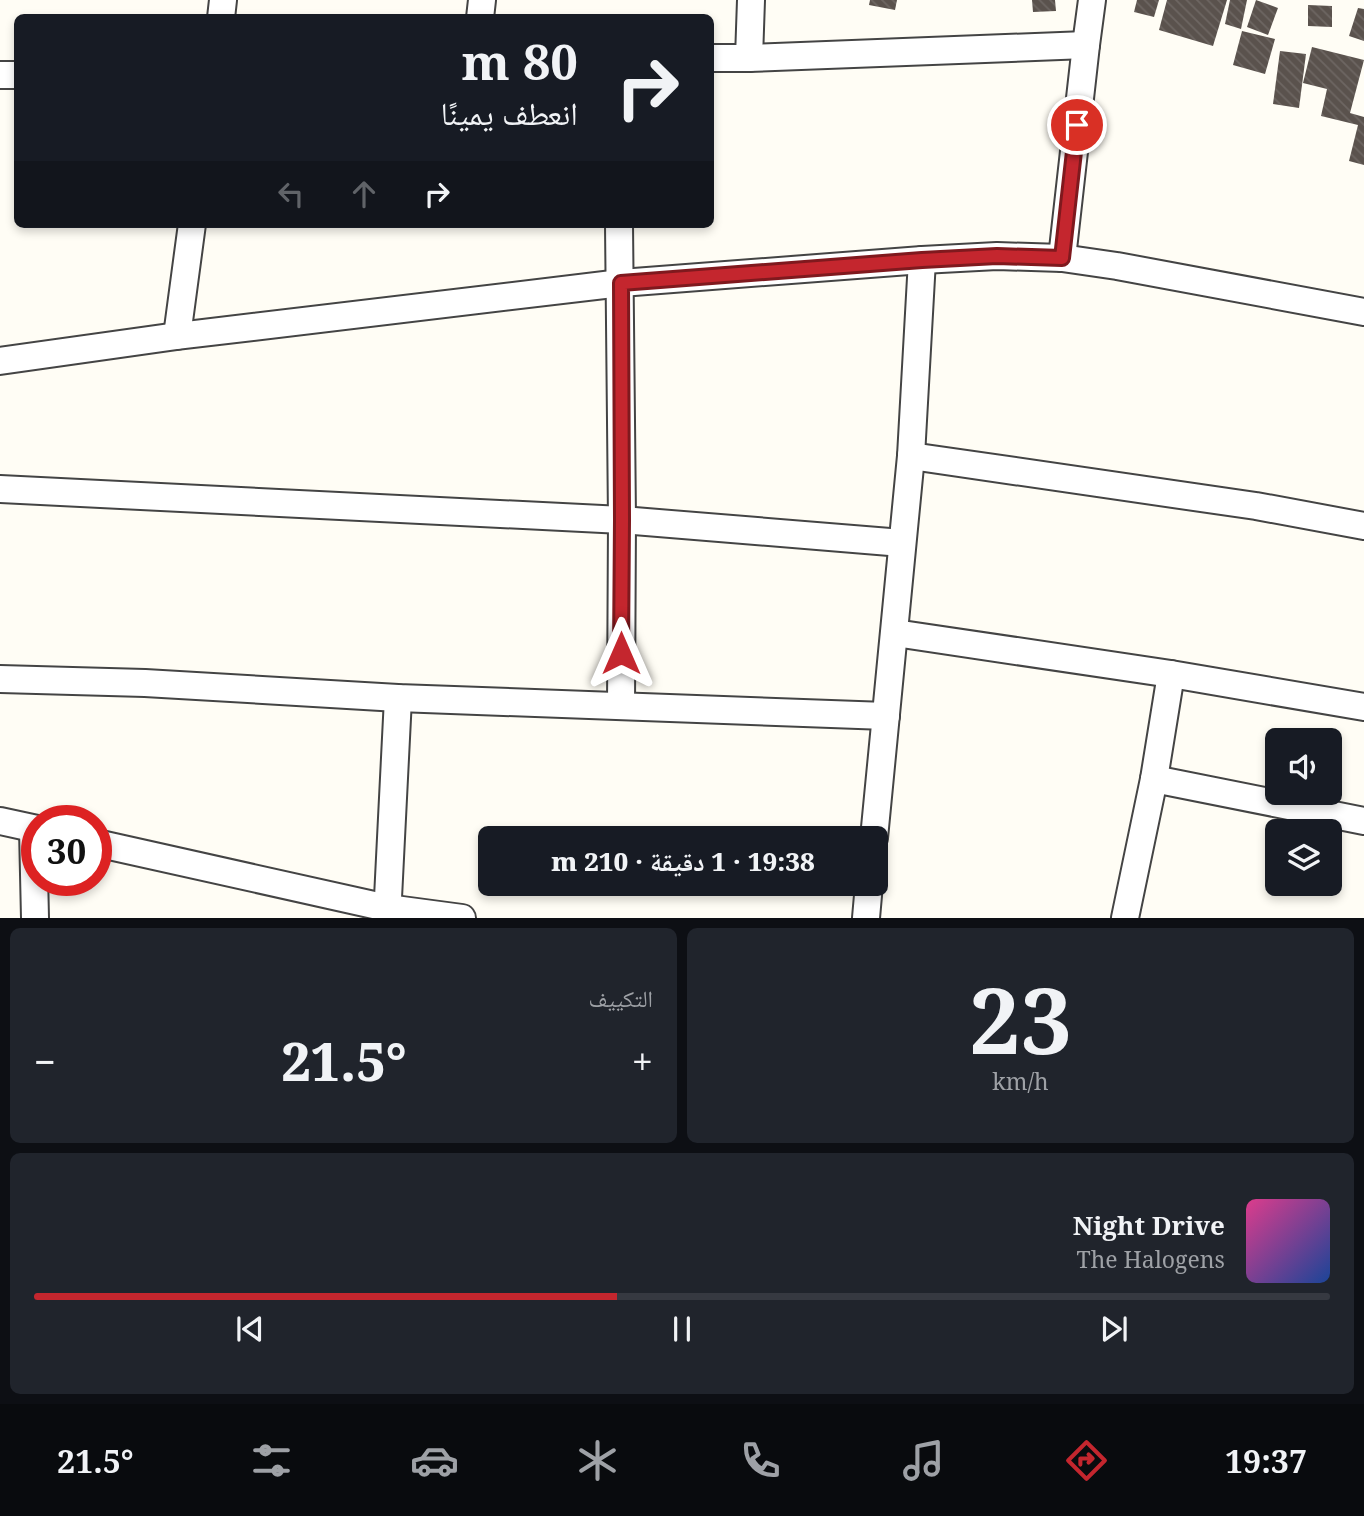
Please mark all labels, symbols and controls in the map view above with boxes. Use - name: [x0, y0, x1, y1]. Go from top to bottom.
- text: 80 m: [462, 28, 578, 94]
- icon: right: [602, 42, 693, 133]
- text: انعطف يمينًا: [441, 91, 578, 134]
- pin: [1047, 95, 1107, 155]
- icon: arrive: [1058, 106, 1096, 144]
- icon: left: [272, 175, 310, 213]
- icon: ahead: [345, 175, 383, 213]
- icon: right: [418, 175, 456, 213]
- position arrow: [584, 616, 658, 690]
- map controls: [1265, 728, 1342, 896]
- button: sound: [1265, 728, 1342, 805]
- speed limit sign: 30: [21, 805, 112, 896]
- button: layers: [1265, 819, 1342, 896]
- text: 19:38 · 1 دقيقة · 210 m: [551, 843, 815, 879]
- text: 23: [969, 957, 1072, 1081]
- text: التكييف: [588, 982, 653, 1014]
- text: 21.5°: [281, 1025, 407, 1096]
- text: −: [34, 1035, 56, 1087]
- text: +: [632, 1035, 653, 1087]
- text: km/h: [992, 1065, 1049, 1097]
- text: Night Drive: [1073, 1207, 1225, 1243]
- text: The Halogens: [1077, 1243, 1225, 1275]
- icon: previous: [231, 1310, 269, 1348]
- icon: pause: [663, 1310, 701, 1348]
- icon: next: [1095, 1310, 1133, 1348]
- icon: filters: [247, 1436, 296, 1485]
- icon: car: [410, 1436, 459, 1485]
- icon: climate: [573, 1436, 622, 1485]
- icon: phone: [736, 1436, 785, 1485]
- icon: music: [899, 1436, 948, 1485]
- icon: directions: [1062, 1436, 1111, 1485]
- text: 21.5°: [57, 1439, 134, 1482]
- text: 19:37: [1225, 1439, 1307, 1482]

